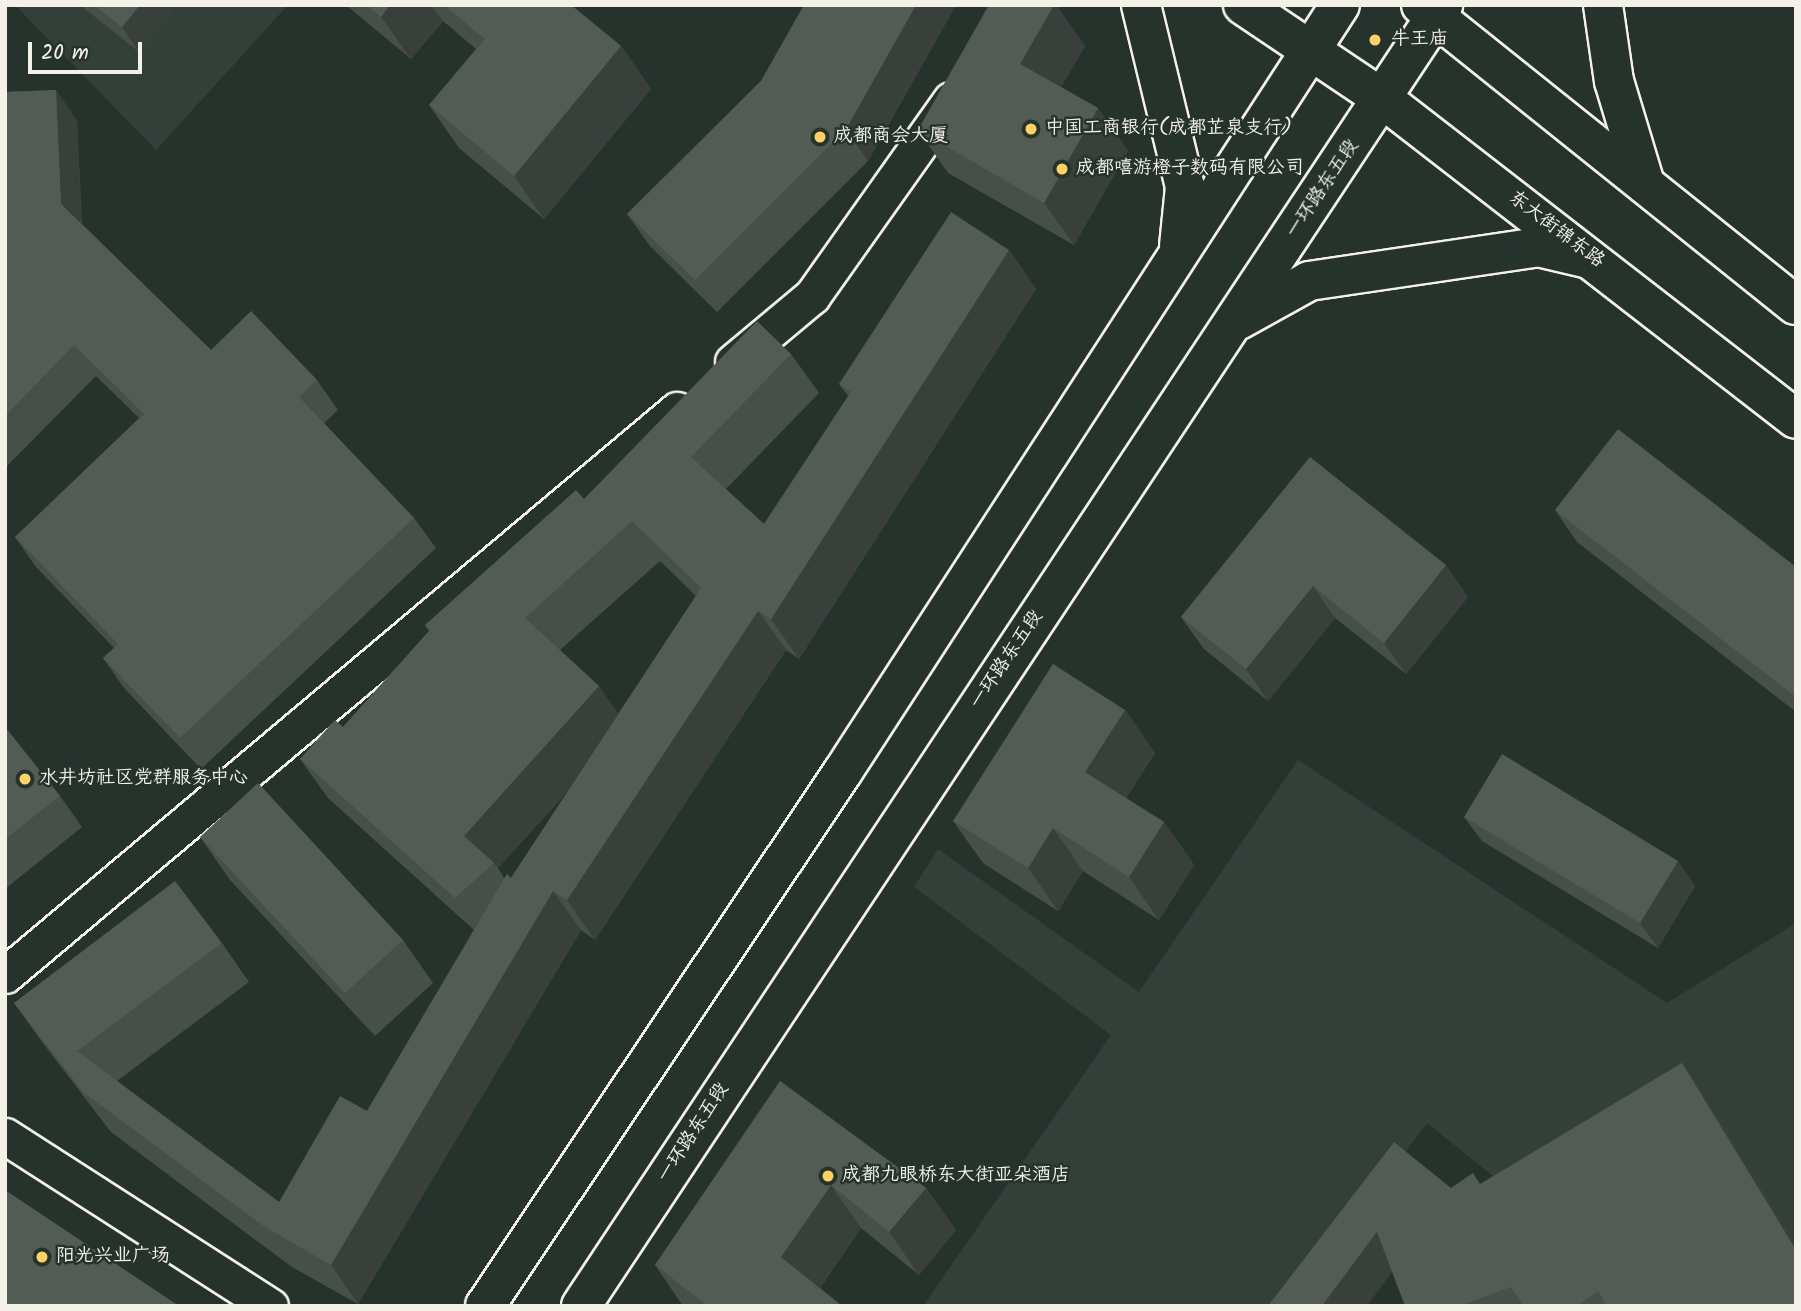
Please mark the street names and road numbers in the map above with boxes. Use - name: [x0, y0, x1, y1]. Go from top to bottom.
- street label: 一环路东五段: [1282, 135, 1364, 243]
- street label: 东大街锦东路: [1504, 187, 1608, 273]
- street label: 一环路东五段: [966, 606, 1048, 714]
- street label: 一环路东五段: [653, 1079, 735, 1187]

